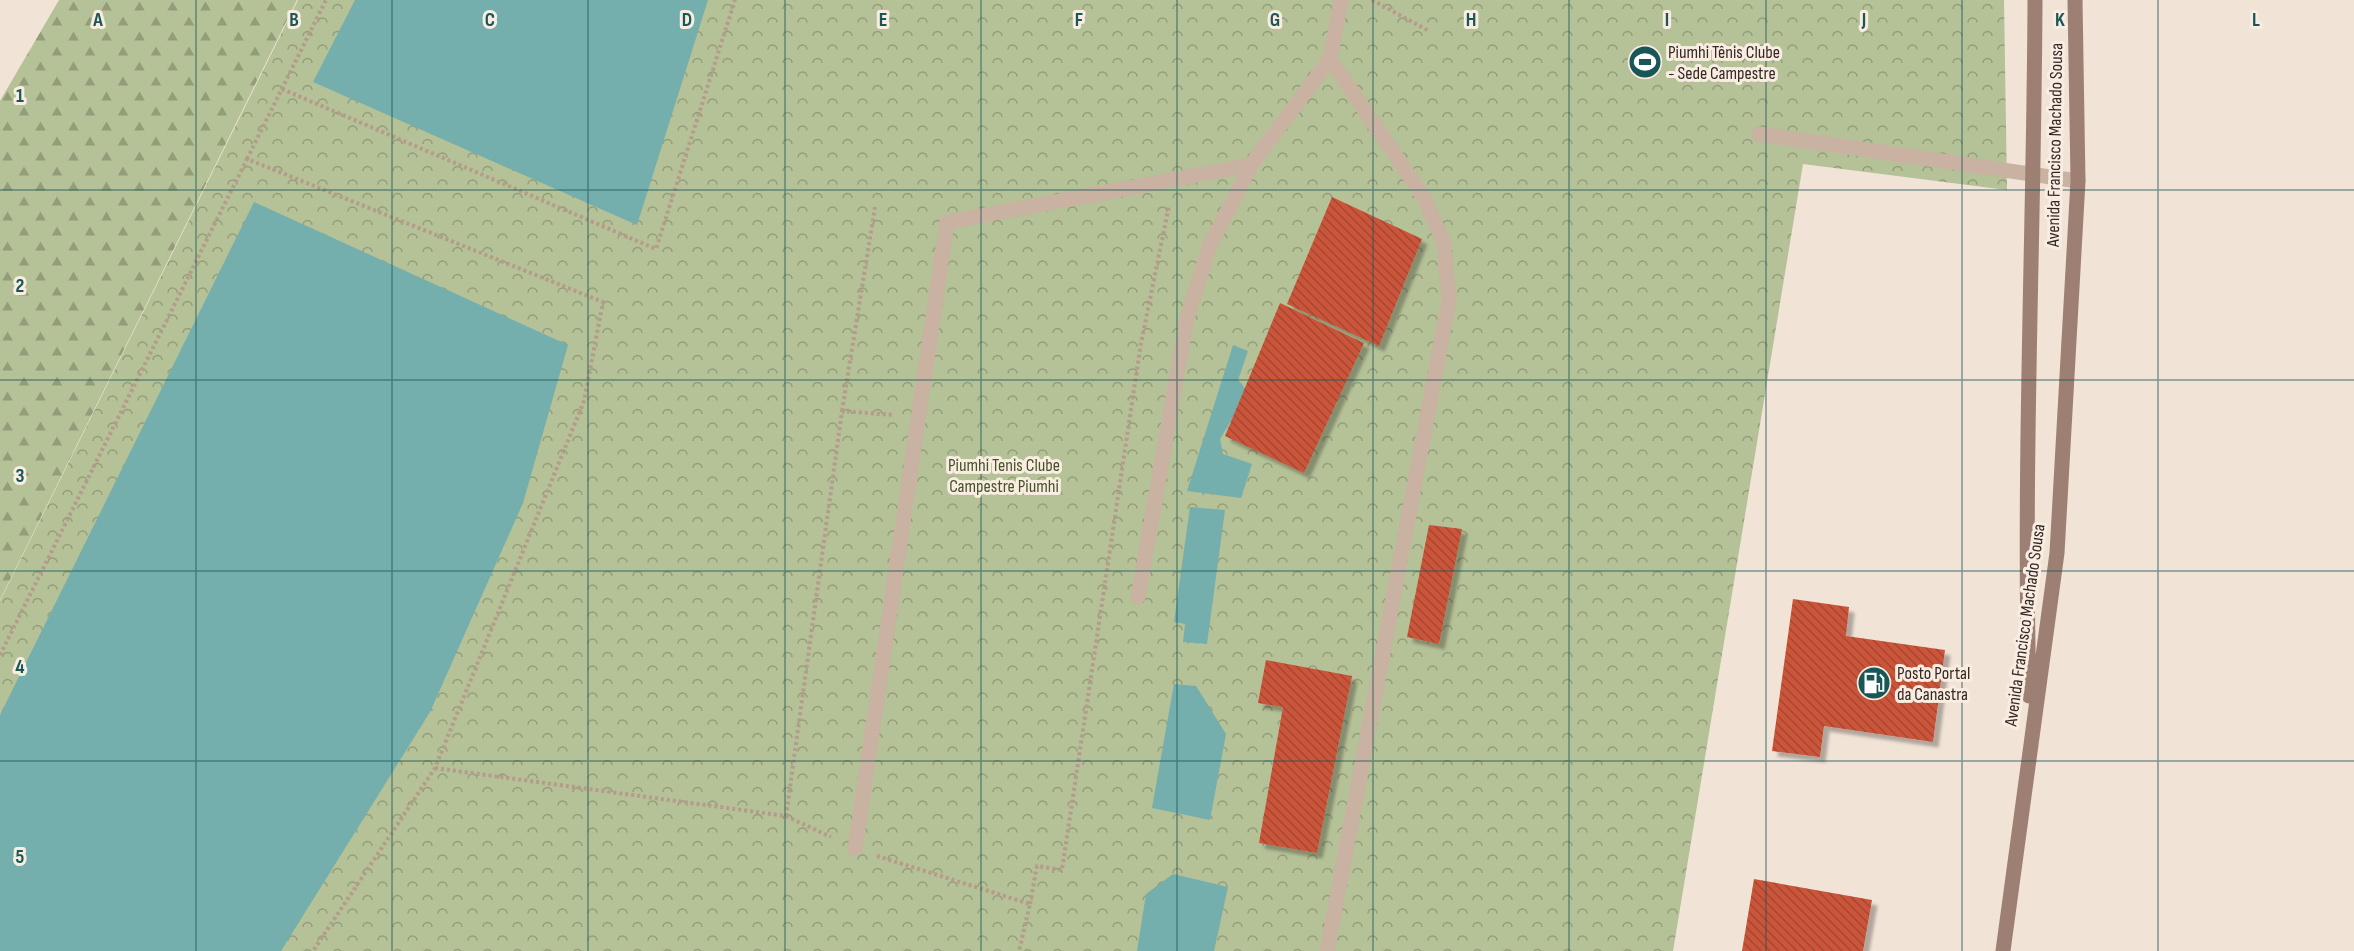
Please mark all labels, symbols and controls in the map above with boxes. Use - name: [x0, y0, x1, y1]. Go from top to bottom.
- text: A: [92, 8, 103, 32]
- text: B: [289, 8, 299, 32]
- text: C: [485, 8, 495, 32]
- text: D: [682, 8, 692, 32]
- text: E: [879, 8, 887, 32]
- text: F: [1075, 8, 1083, 32]
- text: G: [1270, 8, 1280, 32]
- text: H: [1466, 8, 1476, 32]
- text: I: [1665, 8, 1669, 32]
- text: J: [1861, 8, 1866, 32]
- text: K: [2055, 8, 2065, 32]
- text: L: [2252, 8, 2260, 32]
- place label: Piumhi Tênis Clube - Sede Campestre: [1668, 42, 1780, 84]
- street label: Avenida Francisco Machado Sousa: [2043, 43, 2067, 248]
- sports icon: Piumhi Tênis Clube - Sede Campestre: [1627, 44, 1663, 80]
- text: 1: [16, 84, 24, 108]
- text: 2: [16, 274, 24, 298]
- park label: Piumhi Tenis Clube Campestre Piumhi: [948, 455, 1060, 497]
- text: 3: [16, 464, 25, 488]
- street label: Avenida Francisco Machado Sousa: [2000, 522, 2050, 728]
- text: 4: [15, 655, 25, 679]
- place label: Posto Portal da Canastra: [1897, 663, 1970, 705]
- fuel station icon: Posto Portal da Canastra: [1856, 665, 1892, 701]
- text: 5: [16, 845, 25, 869]

